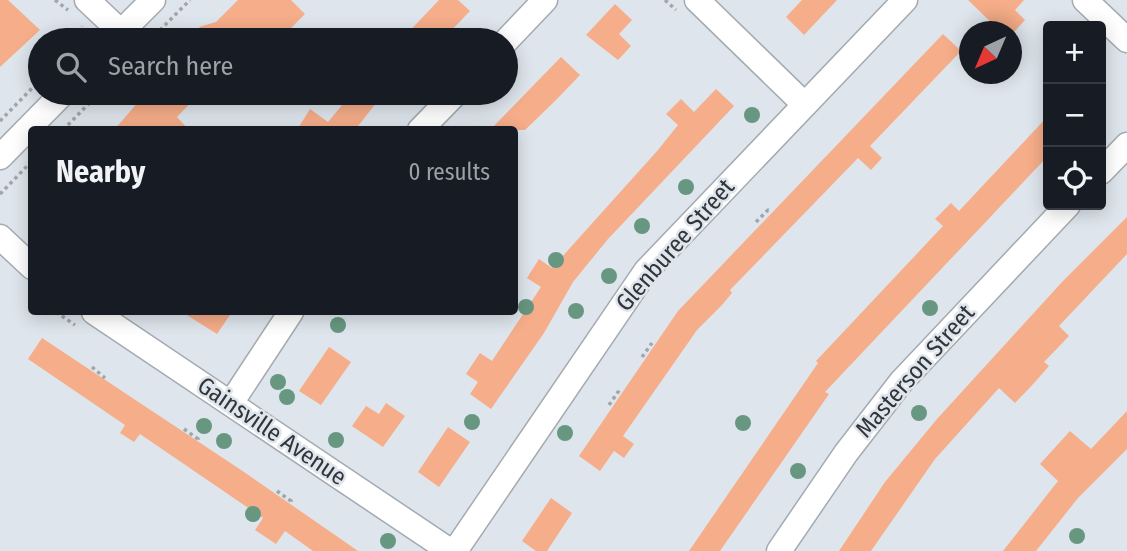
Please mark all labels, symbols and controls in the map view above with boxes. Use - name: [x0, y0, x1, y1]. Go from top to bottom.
- north arrow: [959, 21, 1022, 84]
- map controls: [1043, 21, 1106, 210]
- button: +: [1043, 21, 1106, 84]
- search box: [28, 28, 518, 105]
- icon: search: [52, 48, 90, 86]
- text: Search here: [108, 51, 233, 82]
- button: −: [1043, 84, 1106, 147]
- button: locate: [1043, 147, 1106, 210]
- text: Nearby: [56, 154, 145, 190]
- text: 0 results: [409, 158, 490, 186]
- street label: Glenburee Street: [610, 173, 740, 317]
- street label: Masterson Street: [850, 299, 980, 443]
- street label: Gainsville Avenue: [192, 371, 352, 491]

